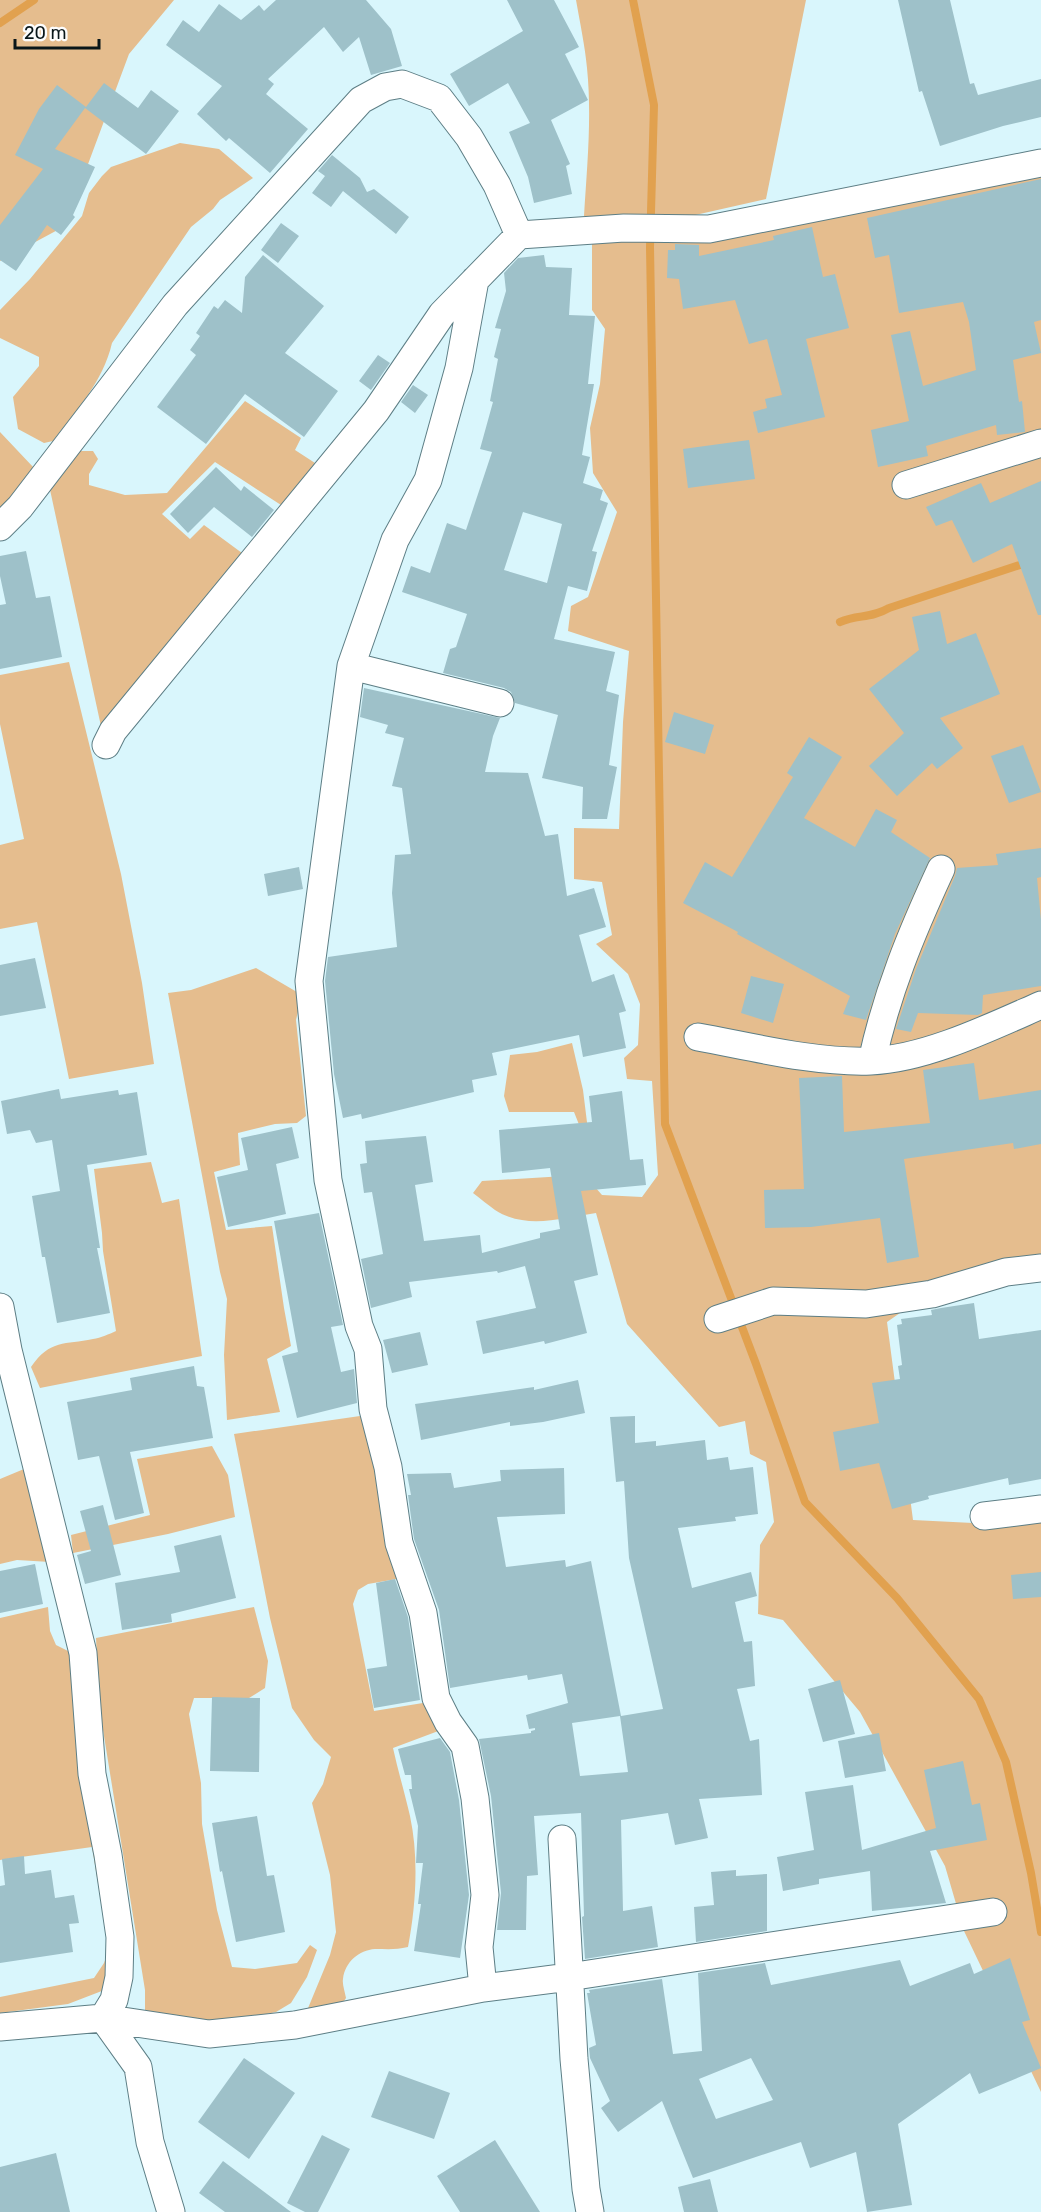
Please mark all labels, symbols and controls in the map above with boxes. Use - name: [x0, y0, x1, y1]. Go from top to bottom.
- scale bar: [15, 12, 99, 50]
- text: 20 m: [24, 22, 66, 44]

